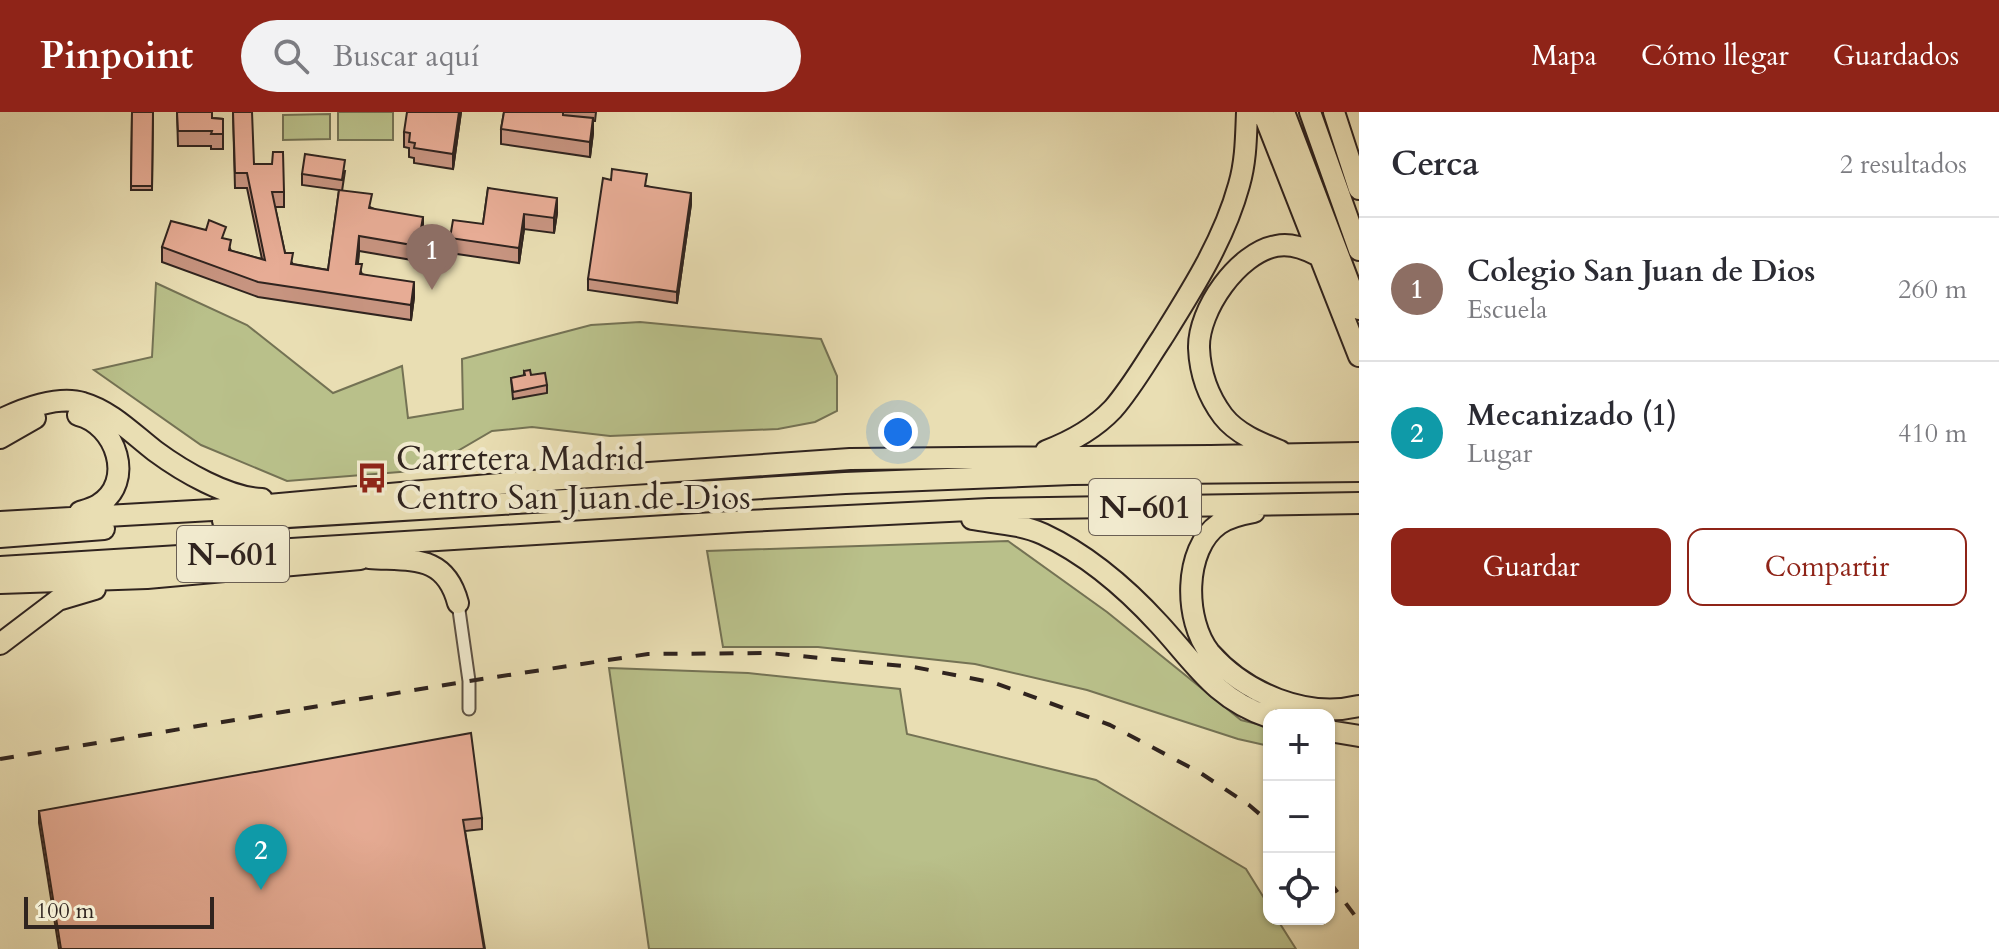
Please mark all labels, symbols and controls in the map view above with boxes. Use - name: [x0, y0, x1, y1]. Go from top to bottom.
- search box: [241, 20, 801, 92]
- text: Pinpoint: [40, 30, 193, 82]
- icon: search: [269, 34, 313, 78]
- text: Buscar aquí: [333, 36, 480, 77]
- text: Mapa: [1531, 37, 1597, 75]
- text: Cómo llegar: [1641, 37, 1789, 75]
- text: Guardados: [1833, 37, 1959, 75]
- text: Cerca: [1391, 141, 1479, 187]
- text: 2 resultados: [1840, 147, 1967, 182]
- pin: 1: [406, 224, 458, 290]
- text: Colegio San Juan de Dios: [1467, 251, 1815, 292]
- text: 1: [1410, 272, 1424, 307]
- text: 260 m: [1898, 272, 1967, 307]
- text: Escuela: [1467, 292, 1548, 327]
- text: Mecanizado (1): [1467, 395, 1677, 436]
- your location: [878, 412, 918, 452]
- text: 2: [1410, 416, 1424, 451]
- text: 410 m: [1898, 416, 1967, 451]
- place label: Carretera Madrid Centro San Juan de Dios: [396, 436, 751, 521]
- text: Lugar: [1467, 436, 1532, 471]
- bus stop icon: Carretera Madrid Centro San Juan de Dios: [355, 461, 389, 495]
- road number: N-601: [1089, 479, 1201, 535]
- road number: N-601: [177, 526, 289, 582]
- button: Guardar: [1391, 528, 1671, 606]
- button: Compartir: [1687, 528, 1967, 606]
- map controls: [1263, 709, 1335, 925]
- button: +: [1263, 709, 1335, 781]
- button: −: [1263, 781, 1335, 853]
- pin: 2: [235, 824, 287, 890]
- button: locate: [1263, 853, 1335, 925]
- scale bar: [24, 893, 214, 929]
- text: 100 m: [36, 896, 94, 926]

